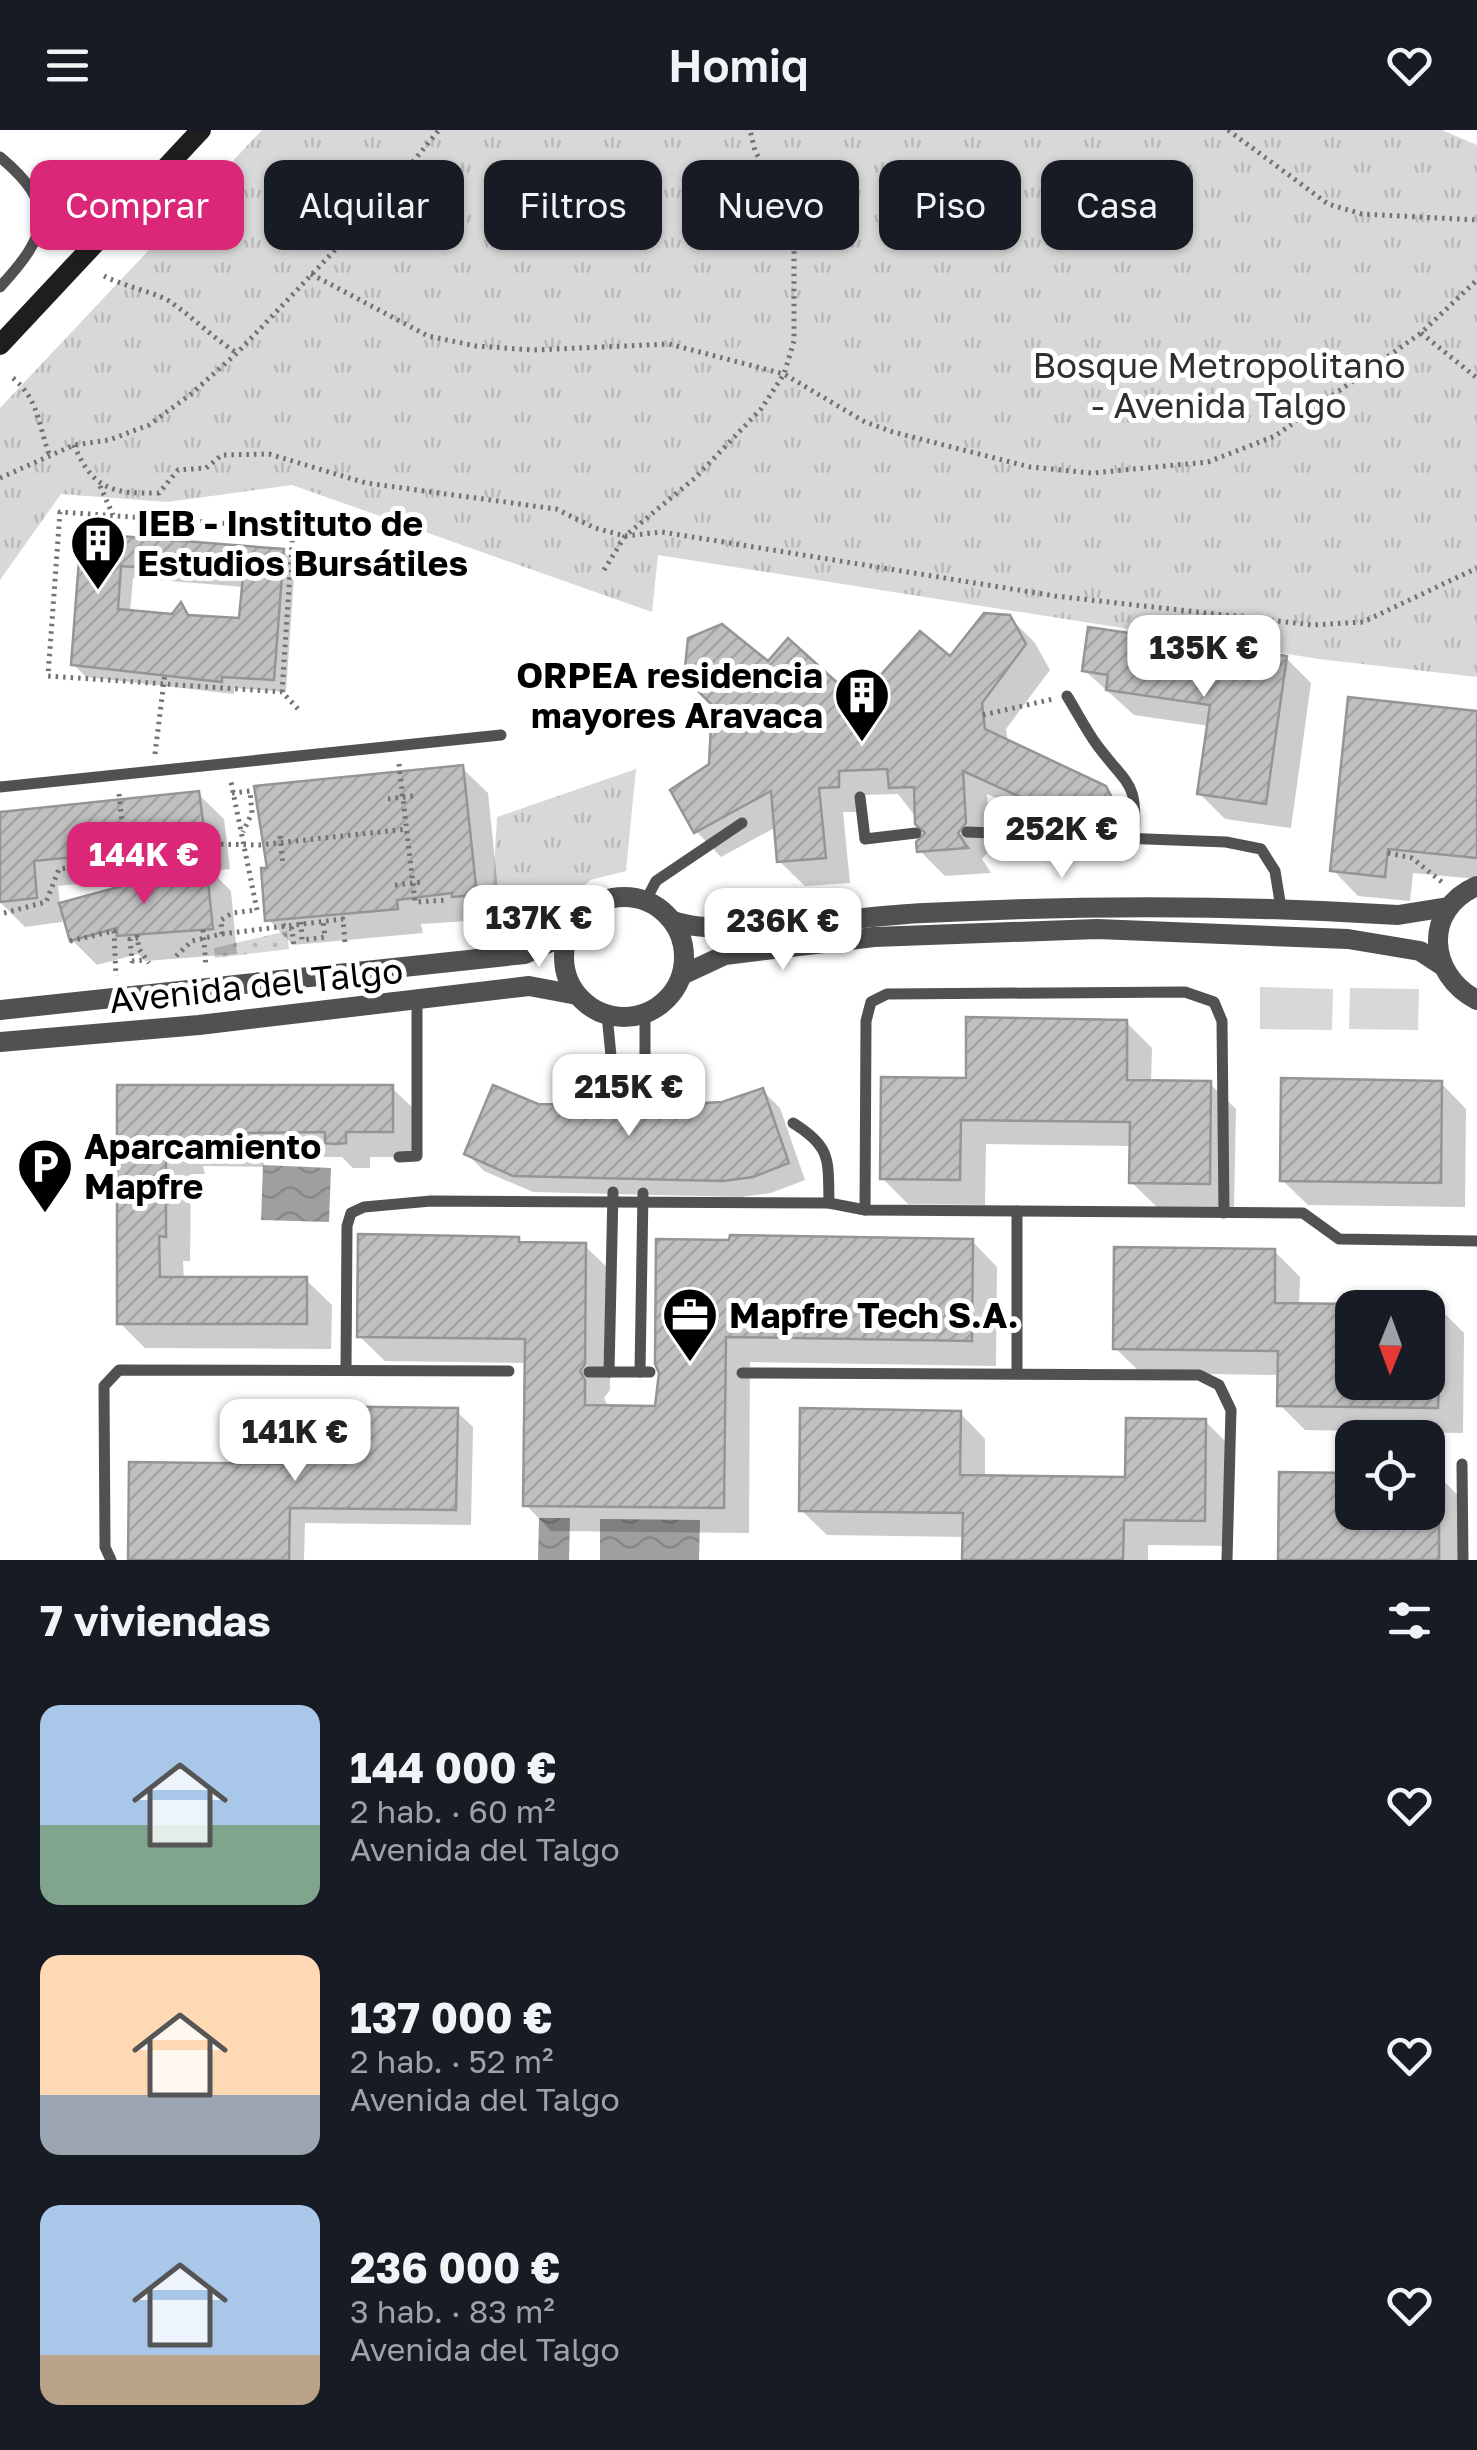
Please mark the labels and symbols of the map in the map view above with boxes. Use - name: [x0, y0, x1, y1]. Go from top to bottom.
- park label: Bosque Metropolitano - Avenida Talgo: [1033, 344, 1405, 426]
- place label: IEB - Instituto de Estudios Bursátiles: [137, 502, 468, 584]
- building icon: IEB - Instituto de Estudios Bursátiles: [68, 513, 128, 592]
- pin: 135K €: [1123, 615, 1285, 700]
- place label: ORPEA residencia mayores Aravaca: [516, 654, 823, 736]
- building icon: ORPEA residencia mayores Aravaca: [832, 665, 892, 744]
- pin: 252K €: [981, 796, 1143, 881]
- pin: 144K €: [63, 822, 225, 907]
- pin: 137K €: [458, 885, 620, 970]
- pin: 236K €: [702, 888, 864, 973]
- street label: Avenida del Talgo: [107, 949, 405, 1021]
- pin: 215K €: [548, 1054, 710, 1139]
- place label: Aparcamiento Mapfre: [84, 1125, 321, 1207]
- parking icon: Aparcamiento Mapfre: [15, 1136, 75, 1215]
- office icon: Mapfre Tech S.A.: [660, 1285, 720, 1364]
- north arrow: [1335, 1290, 1445, 1400]
- place label: Mapfre Tech S.A.: [729, 1294, 1019, 1336]
- pin: 141K €: [214, 1399, 376, 1484]

